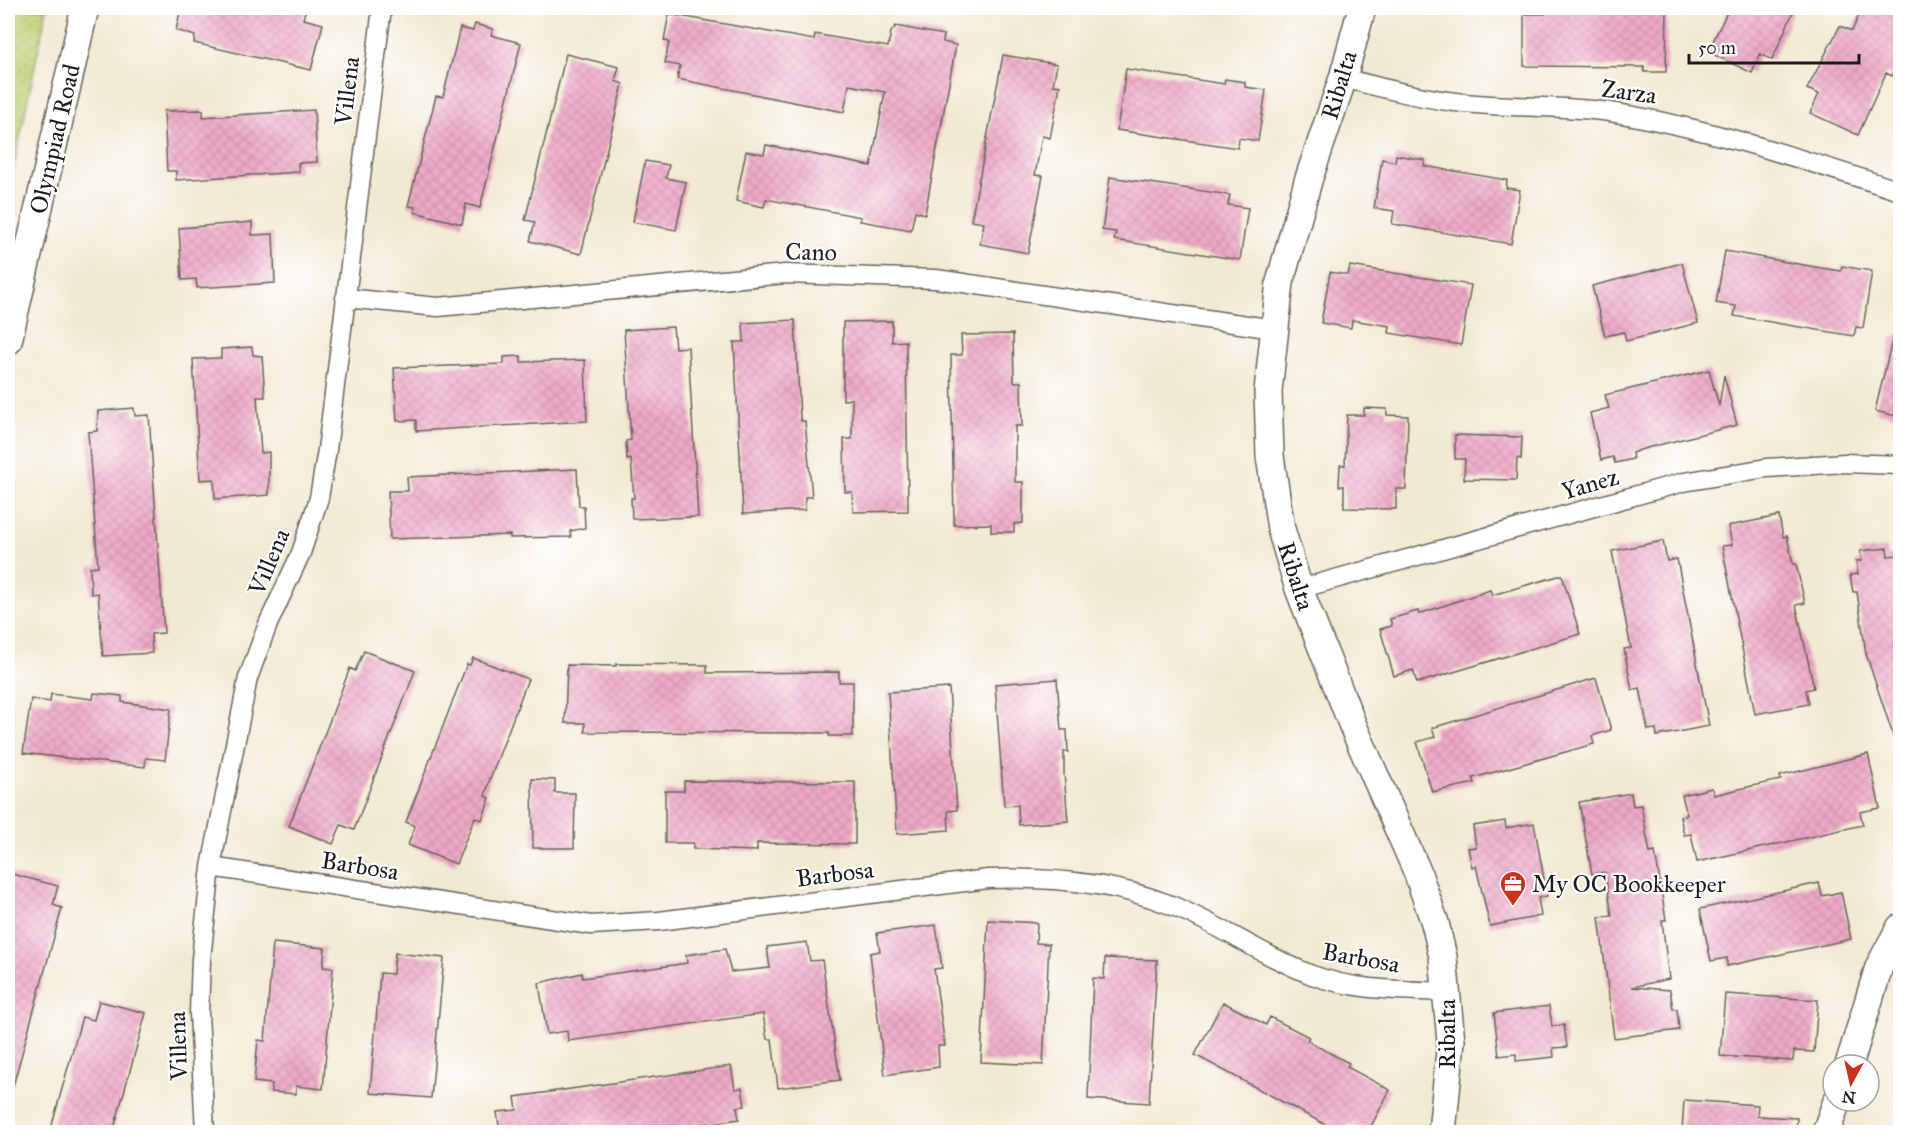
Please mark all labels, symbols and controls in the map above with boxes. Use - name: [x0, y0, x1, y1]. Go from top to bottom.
- scale bar: [1689, 27, 1858, 65]
- text: 50 m: [1698, 37, 1736, 59]
- street label: Ribalta: [1314, 46, 1364, 123]
- street label: Villena: [328, 54, 366, 128]
- street label: Olympiad Road: [23, 61, 87, 217]
- street label: Zarza: [1600, 73, 1659, 111]
- street label: Cano: [785, 237, 837, 267]
- street label: Yanez: [1558, 462, 1622, 506]
- street label: Villena: [241, 523, 297, 601]
- street label: Ribalta: [1271, 538, 1321, 615]
- street label: Barbosa: [319, 845, 402, 887]
- street label: Barbosa: [795, 854, 876, 894]
- office icon: My OC Bookkeeper: [1498, 869, 1528, 907]
- place label: My OC Bookkeeper: [1532, 869, 1726, 899]
- street label: Barbosa: [1320, 936, 1403, 980]
- street label: Ribalta: [1432, 998, 1462, 1069]
- street label: Villena: [162, 1010, 194, 1082]
- north arrow: [1821, 1053, 1881, 1113]
- text: N: [1841, 1087, 1857, 1108]

